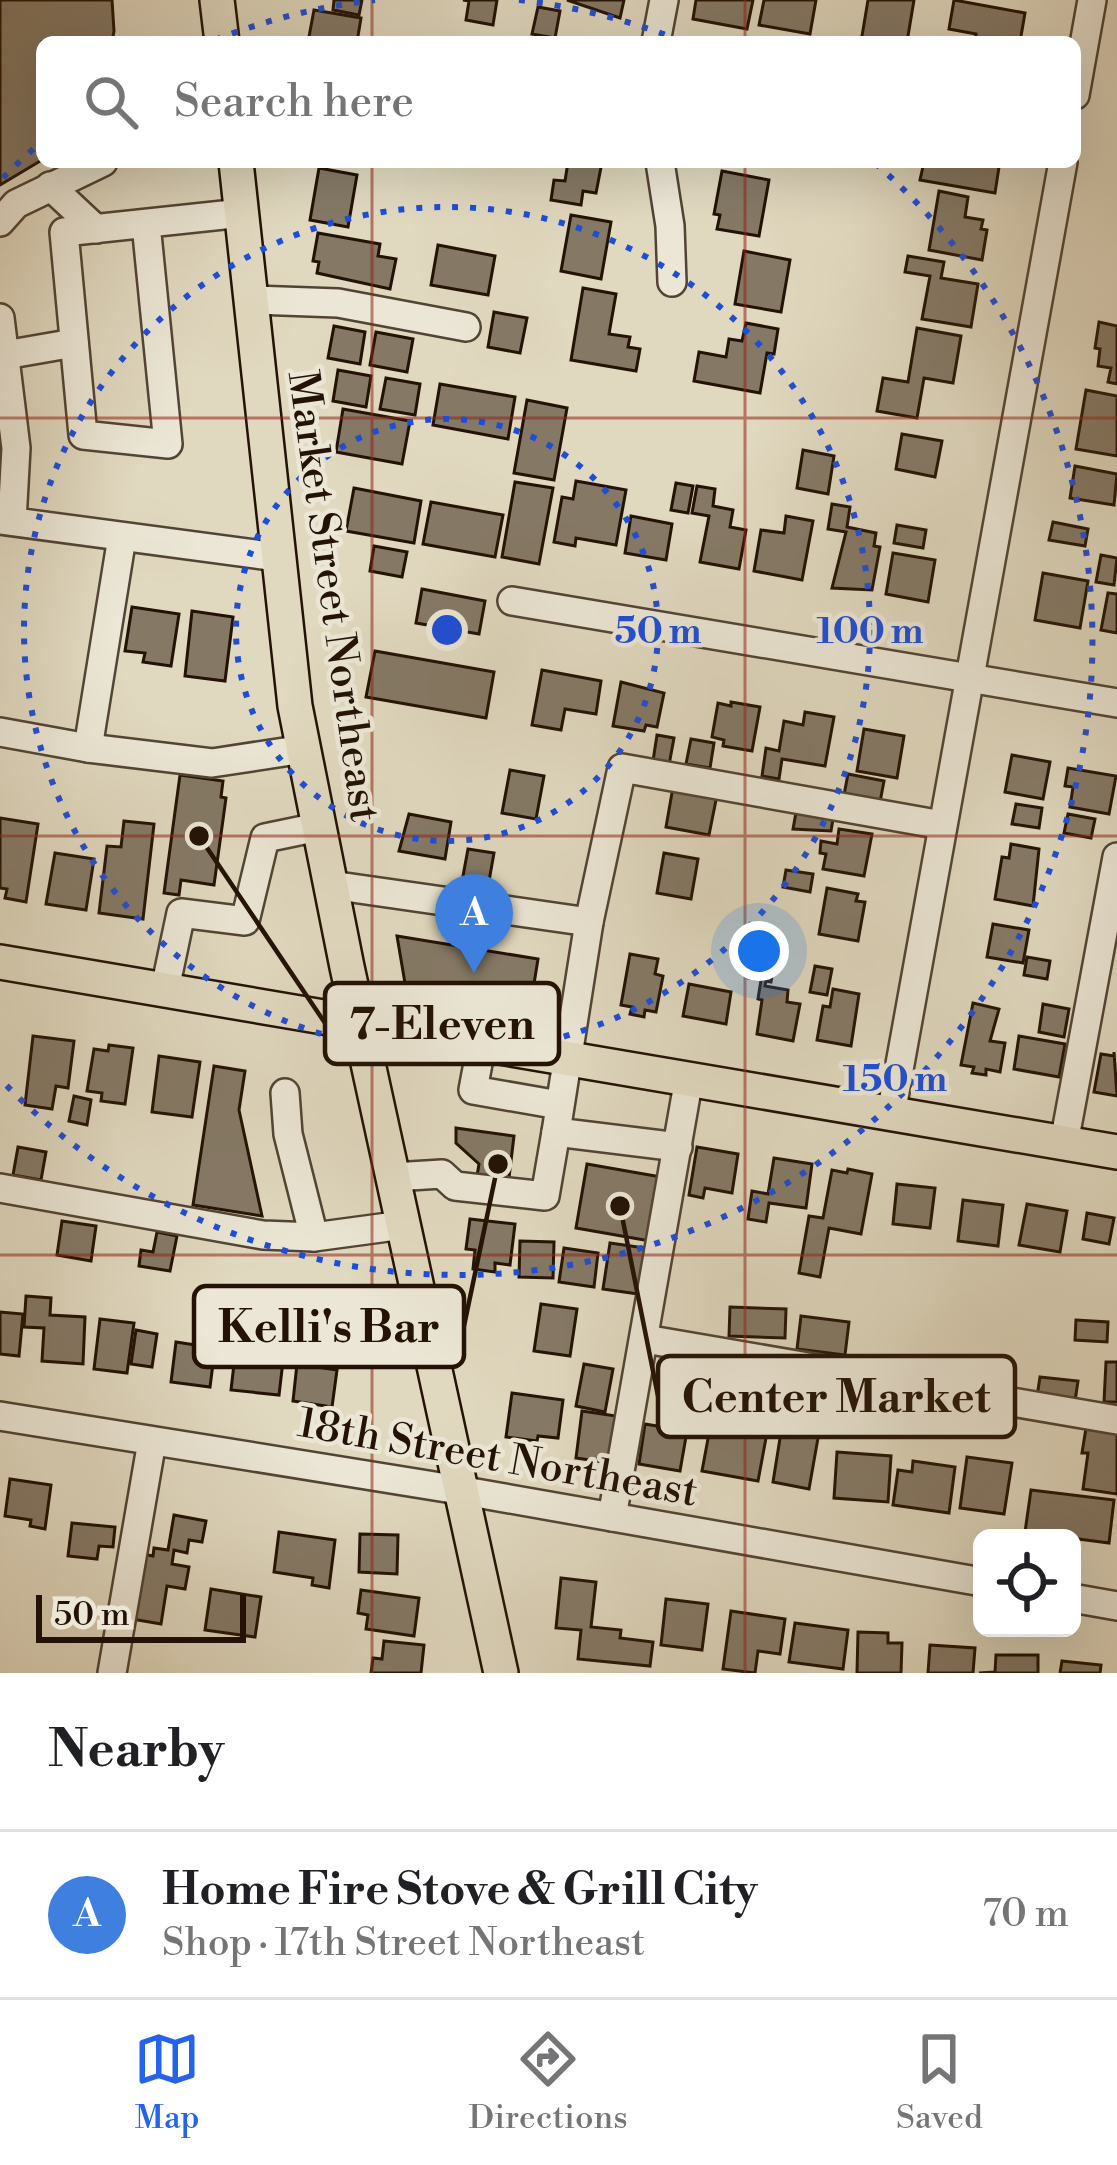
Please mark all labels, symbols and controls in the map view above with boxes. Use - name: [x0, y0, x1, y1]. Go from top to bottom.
- search box: [36, 36, 1081, 168]
- icon: search: [78, 69, 144, 135]
- text: Search here: [174, 74, 414, 131]
- street label: Market Street Northeast: [275, 367, 390, 826]
- centre of rings: [426, 609, 468, 651]
- text: 50 m: [614, 610, 702, 655]
- text: 100 m: [817, 610, 924, 655]
- pin: A: [435, 874, 513, 973]
- your location: [729, 921, 789, 981]
- callout: 7-Eleven: [325, 983, 559, 1064]
- text: 7-Eleven: [349, 997, 535, 1054]
- text: 150 m: [843, 1058, 947, 1103]
- callout: Kelli's Bar: [194, 1286, 464, 1367]
- text: Kelli's Bar: [218, 1300, 440, 1357]
- callout: Center Market: [658, 1356, 1015, 1437]
- text: Center Market: [682, 1370, 992, 1427]
- street label: 18th Street Northeast: [294, 1397, 702, 1520]
- map controls: [973, 1529, 1081, 1637]
- button: locate: [973, 1529, 1081, 1637]
- scale bar: [36, 1589, 246, 1642]
- text: 50 m: [54, 1595, 130, 1636]
- text: Nearby: [48, 1719, 224, 1783]
- text: Home Fire Stove & Grill City: [162, 1862, 757, 1919]
- text: A: [73, 1890, 101, 1939]
- text: 70 m: [982, 1890, 1069, 1939]
- text: Shop · 17th Street Northeast: [162, 1919, 645, 1968]
- tab: Map: [134, 2026, 200, 2139]
- tab: Directions: [469, 2026, 628, 2139]
- tab: Saved: [896, 2026, 983, 2139]

